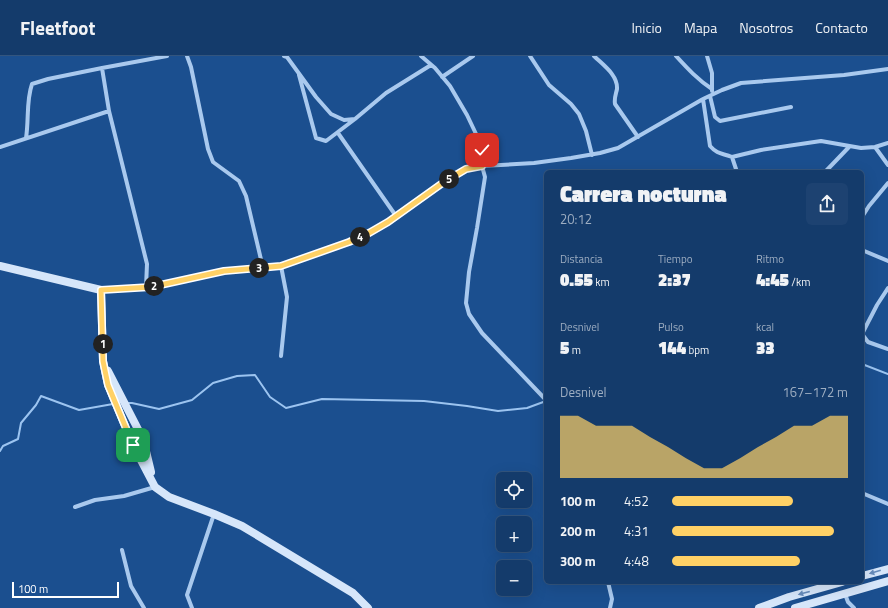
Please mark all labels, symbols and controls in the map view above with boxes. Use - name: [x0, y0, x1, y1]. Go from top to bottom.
- text: Fleetfoot: [20, 13, 95, 42]
- text: Inicio: [631, 17, 662, 38]
- text: Mapa: [684, 17, 717, 38]
- text: Nosotros: [739, 17, 793, 38]
- text: Contacto: [815, 17, 868, 38]
- pin: [465, 133, 499, 167]
- icon: check: [471, 139, 493, 161]
- pin: 5: [439, 169, 459, 189]
- text: 5: [446, 171, 452, 187]
- text: Carrera nocturna: [560, 177, 727, 211]
- button: share: [806, 183, 848, 225]
- text: 20:12: [560, 209, 592, 229]
- pin: 4: [350, 227, 370, 247]
- text: 4: [357, 229, 363, 245]
- text: Distancia: [560, 251, 603, 267]
- text: Tiempo: [658, 251, 693, 267]
- text: Ritmo: [756, 251, 784, 267]
- pin: 3: [249, 258, 269, 278]
- text: 3: [256, 260, 262, 276]
- text: 0.55: [560, 267, 593, 293]
- text: 2:37: [658, 267, 691, 293]
- text: 4:45: [756, 267, 789, 293]
- text: km: [593, 274, 610, 290]
- text: /km: [789, 274, 810, 290]
- pin: 2: [144, 276, 164, 296]
- text: 2: [151, 278, 157, 294]
- text: Desnivel: [560, 319, 599, 335]
- text: Pulso: [658, 319, 684, 335]
- text: kcal: [756, 319, 774, 335]
- pin: 1: [93, 334, 113, 354]
- text: 5: [560, 335, 569, 361]
- text: 144: [658, 335, 686, 361]
- text: 33: [756, 335, 775, 361]
- text: 1: [100, 336, 106, 352]
- text: m: [569, 342, 581, 358]
- text: bpm: [686, 342, 709, 358]
- text: Desnivel: [560, 382, 607, 402]
- text: 167–172 m: [782, 382, 848, 402]
- pin: [116, 428, 150, 462]
- icon: arrive: [122, 434, 144, 456]
- map controls: [496, 472, 532, 596]
- button: locate: [496, 472, 532, 508]
- text: 100 m: [560, 491, 596, 511]
- text: 4:52: [624, 491, 649, 511]
- button: +: [496, 516, 532, 552]
- text: 200 m: [560, 521, 596, 541]
- text: 4:31: [624, 521, 649, 541]
- text: 300 m: [560, 551, 596, 571]
- text: 4:48: [624, 551, 649, 571]
- button: −: [496, 560, 532, 596]
- one-way arrow: [869, 569, 881, 575]
- scale bar: [12, 580, 119, 599]
- text: 100 m: [18, 581, 48, 597]
- one-way arrow: [798, 590, 811, 596]

